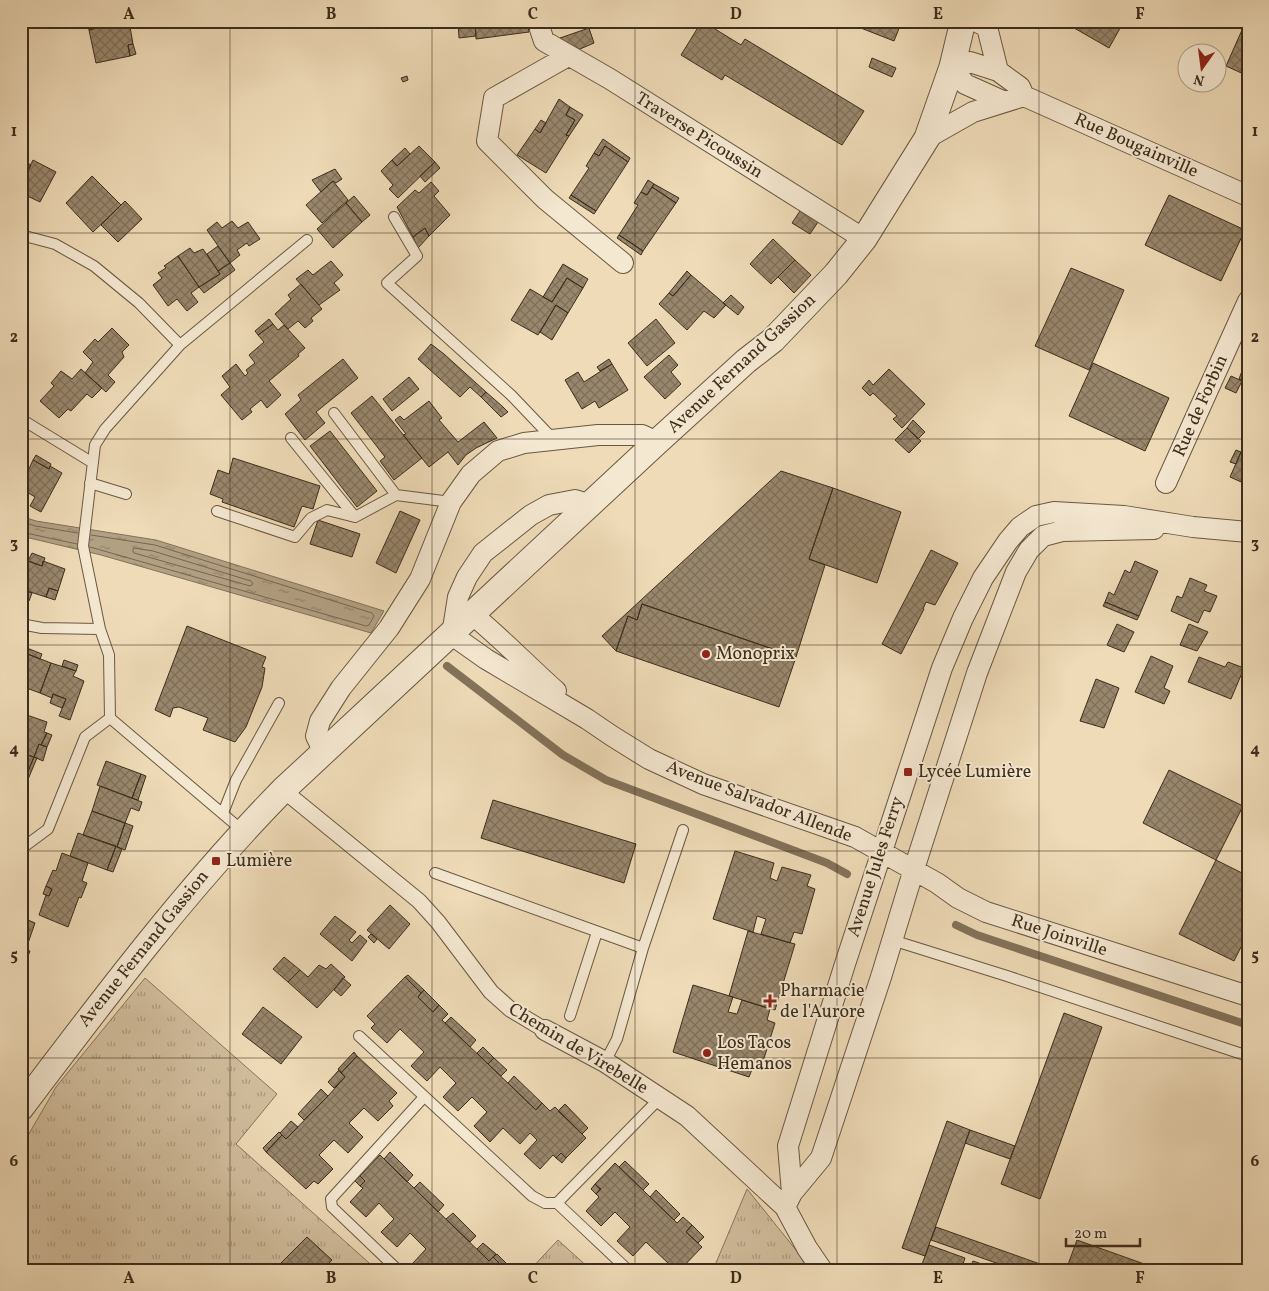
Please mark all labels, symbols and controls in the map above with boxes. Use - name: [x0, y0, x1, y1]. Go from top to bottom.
- text: A: [123, 4, 135, 26]
- text: B: [326, 4, 337, 26]
- text: C: [528, 4, 538, 26]
- text: D: [730, 4, 742, 26]
- text: E: [933, 4, 943, 26]
- text: F: [1135, 4, 1145, 26]
- north arrow: [1176, 42, 1226, 92]
- text: N: [1192, 69, 1206, 90]
- street label: Traverse Picoussin: [630, 87, 768, 185]
- street label: Rue Bougainville: [1070, 107, 1202, 185]
- text: 1: [11, 121, 17, 143]
- text: 1: [1252, 121, 1258, 143]
- street label: Avenue Fernand Gassion: [662, 288, 822, 440]
- text: 2: [10, 327, 18, 349]
- text: 2: [1251, 327, 1259, 349]
- street label: Rue de Forbin: [1167, 351, 1235, 461]
- text: 3: [10, 533, 18, 555]
- text: 3: [1251, 533, 1259, 555]
- place label: Monoprix: [716, 642, 795, 667]
- marker: Monoprix: [700, 648, 712, 660]
- text: 4: [9, 739, 19, 761]
- text: 4: [1250, 739, 1260, 761]
- street label: Avenue Salvador Allende: [662, 755, 856, 849]
- place label: Lycée Lumière: [918, 760, 1031, 785]
- marker: Lycée Lumière: [902, 766, 914, 778]
- street label: Avenue Jules Ferry: [842, 793, 911, 940]
- place label: Lumière: [226, 849, 292, 874]
- marker: Lumière: [210, 855, 222, 867]
- street label: Avenue Fernand Gassion: [73, 865, 215, 1033]
- street label: Rue Joinville: [1008, 909, 1110, 963]
- text: 5: [10, 945, 18, 967]
- text: 5: [1251, 945, 1259, 967]
- place label: Pharmacie de l'Aurore: [780, 979, 865, 1025]
- marker: Pharmacie de l'Aurore: [764, 995, 776, 1007]
- street label: Chemin de Virebelle: [503, 997, 653, 1101]
- place label: Los Tacos Hemanos: [717, 1031, 792, 1077]
- marker: Los Tacos Hemanos: [701, 1047, 713, 1059]
- text: 6: [10, 1151, 19, 1173]
- text: 6: [1251, 1151, 1260, 1173]
- scale bar: [1066, 1216, 1140, 1248]
- text: 20 m: [1074, 1224, 1107, 1245]
- text: A: [123, 1268, 135, 1290]
- text: B: [326, 1268, 337, 1290]
- text: C: [528, 1268, 538, 1290]
- text: D: [730, 1268, 742, 1290]
- text: E: [933, 1268, 943, 1290]
- text: F: [1135, 1268, 1145, 1290]

